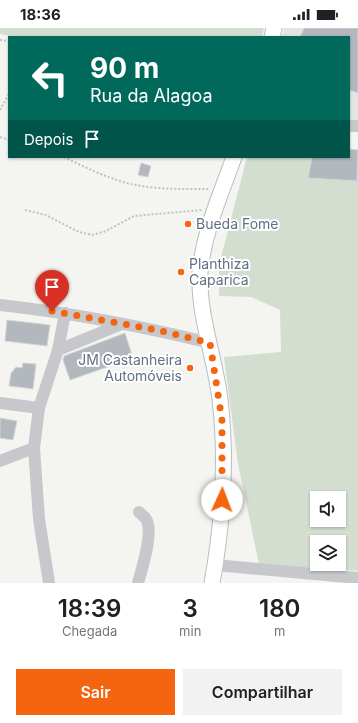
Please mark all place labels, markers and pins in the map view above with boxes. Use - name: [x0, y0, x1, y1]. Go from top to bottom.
- place label: Bueda Fome: [196, 215, 279, 232]
- marker: Bueda Fome: [183, 219, 193, 229]
- place label: Planthiza Caparica: [189, 255, 249, 288]
- marker: Planthiza Caparica: [176, 267, 186, 277]
- pin: [35, 270, 69, 311]
- place label: JM Castanheira Automóveis: [78, 351, 182, 384]
- marker: JM Castanheira Automóveis: [185, 363, 195, 373]

